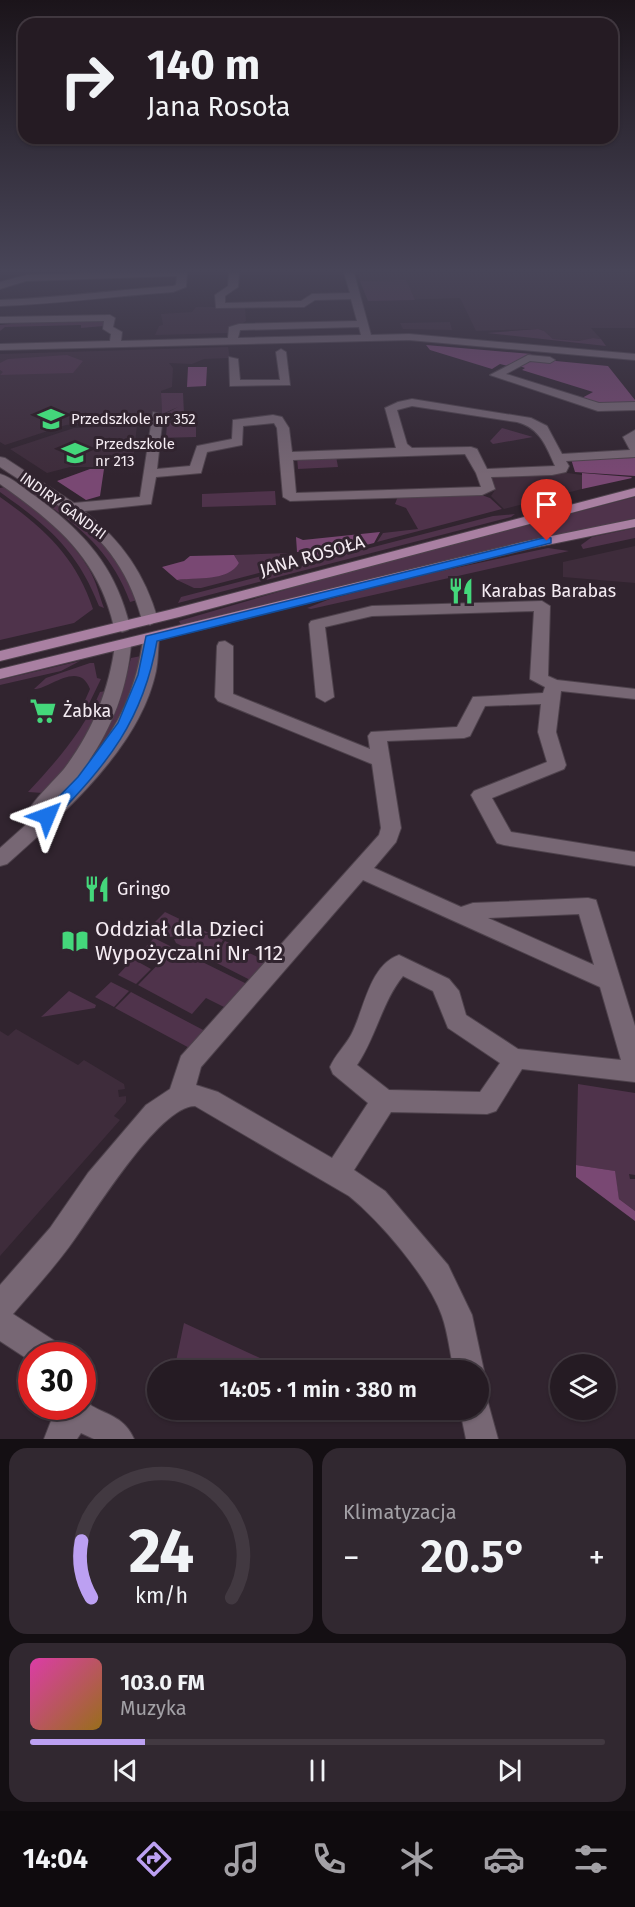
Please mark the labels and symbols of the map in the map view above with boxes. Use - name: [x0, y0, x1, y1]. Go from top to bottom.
- school or university icon: Przedszkole nr 352: [36, 404, 66, 434]
- place label: Przedszkole nr 352: [71, 410, 196, 428]
- place label: Przedszkole nr 213: [95, 435, 175, 470]
- school or university icon: Przedszkole nr 213: [60, 438, 90, 468]
- street label: INDIRY GANDHI: [16, 469, 110, 543]
- pin: [521, 479, 572, 541]
- street label: JANA ROSOŁA: [257, 530, 368, 581]
- restaurant icon: Karabas Barabas: [446, 576, 476, 606]
- place label: Karabas Barabas: [481, 580, 616, 602]
- supermarket icon: Żabka: [28, 696, 58, 726]
- place label: Żabka: [63, 700, 111, 722]
- position arrow: [15, 784, 79, 848]
- restaurant icon: Gringo: [82, 874, 112, 904]
- place label: Gringo: [117, 878, 171, 900]
- place label: Oddział dla Dzieci Wypożyczalni Nr 112: [95, 916, 283, 966]
- library icon: Oddział dla Dzieci Wypożyczalni Nr 112: [60, 926, 90, 956]
- speed limit sign: 30: [18, 1342, 96, 1420]

